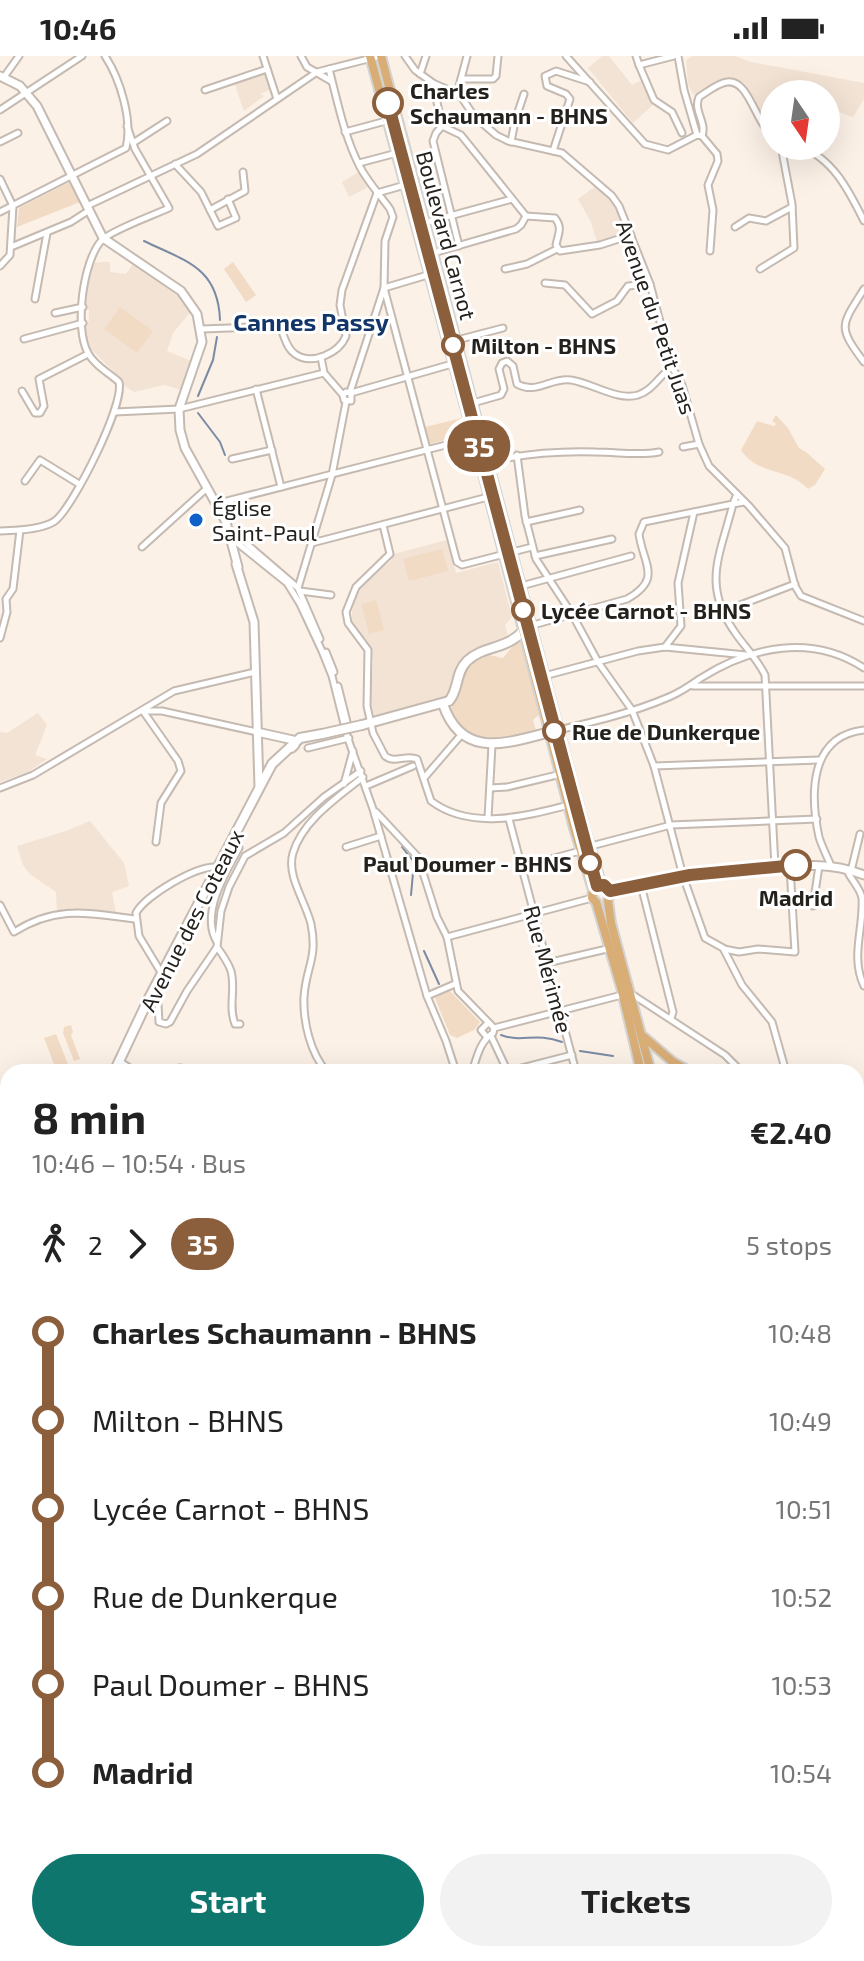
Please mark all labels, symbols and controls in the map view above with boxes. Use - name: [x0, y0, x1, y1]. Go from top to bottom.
- text: 10:46: [40, 10, 116, 46]
- place label: Charles Schaumann - BHNS: [410, 77, 608, 128]
- north arrow: [760, 80, 840, 160]
- map controls: [760, 80, 840, 160]
- marker: Charles Schaumann - BHNS: [373, 88, 403, 118]
- street label: Boulevard Carnot: [412, 148, 482, 322]
- street label: Avenue du Petit Juas: [612, 217, 702, 417]
- district label: Cannes Passy: [233, 307, 389, 336]
- place label: Milton - BHNS: [471, 332, 616, 358]
- marker: Milton - BHNS: [442, 334, 464, 356]
- line badge: 35: [443, 420, 515, 472]
- text: 35: [463, 429, 495, 463]
- place label: Église Saint-Paul: [212, 494, 317, 545]
- marker: Église Saint-Paul: [187, 511, 205, 529]
- place label: Lycée Carnot - BHNS: [541, 597, 751, 624]
- marker: Lycée Carnot - BHNS: [512, 599, 534, 621]
- place label: Rue de Dunkerque: [572, 718, 760, 744]
- marker: Rue de Dunkerque: [543, 720, 565, 742]
- street label: Avenue des Coteaux: [134, 824, 248, 1015]
- place label: Paul Doumer - BHNS: [363, 850, 572, 876]
- marker: Madrid: [781, 850, 811, 880]
- marker: Paul Doumer - BHNS: [579, 852, 601, 874]
- place label: Madrid: [759, 884, 833, 910]
- street label: Rue Mérimée: [519, 902, 579, 1036]
- text: 8 min: [32, 1090, 146, 1143]
- text: €2.40: [750, 1114, 832, 1150]
- text: 10:46 – 10:54 · Bus: [32, 1147, 246, 1178]
- icon: walk: [32, 1222, 76, 1266]
- icon: forward: [115, 1222, 159, 1266]
- text: 35: [187, 1227, 218, 1261]
- text: 2: [88, 1229, 103, 1260]
- text: 5 stops: [746, 1229, 832, 1260]
- text: Charles Schaumann - BHNS: [92, 1314, 477, 1350]
- text: 10:48: [768, 1317, 832, 1348]
- text: Milton - BHNS: [92, 1402, 284, 1438]
- text: 10:49: [769, 1405, 832, 1436]
- text: Lycée Carnot - BHNS: [92, 1490, 369, 1526]
- text: 10:51: [776, 1493, 832, 1524]
- text: Rue de Dunkerque: [92, 1578, 338, 1614]
- text: 10:52: [771, 1581, 832, 1612]
- text: Paul Doumer - BHNS: [92, 1666, 369, 1702]
- text: 10:53: [771, 1669, 832, 1700]
- text: Madrid: [92, 1754, 193, 1790]
- text: 10:54: [770, 1757, 832, 1788]
- button: Start: [32, 1854, 424, 1946]
- button: Tickets: [440, 1854, 832, 1946]

